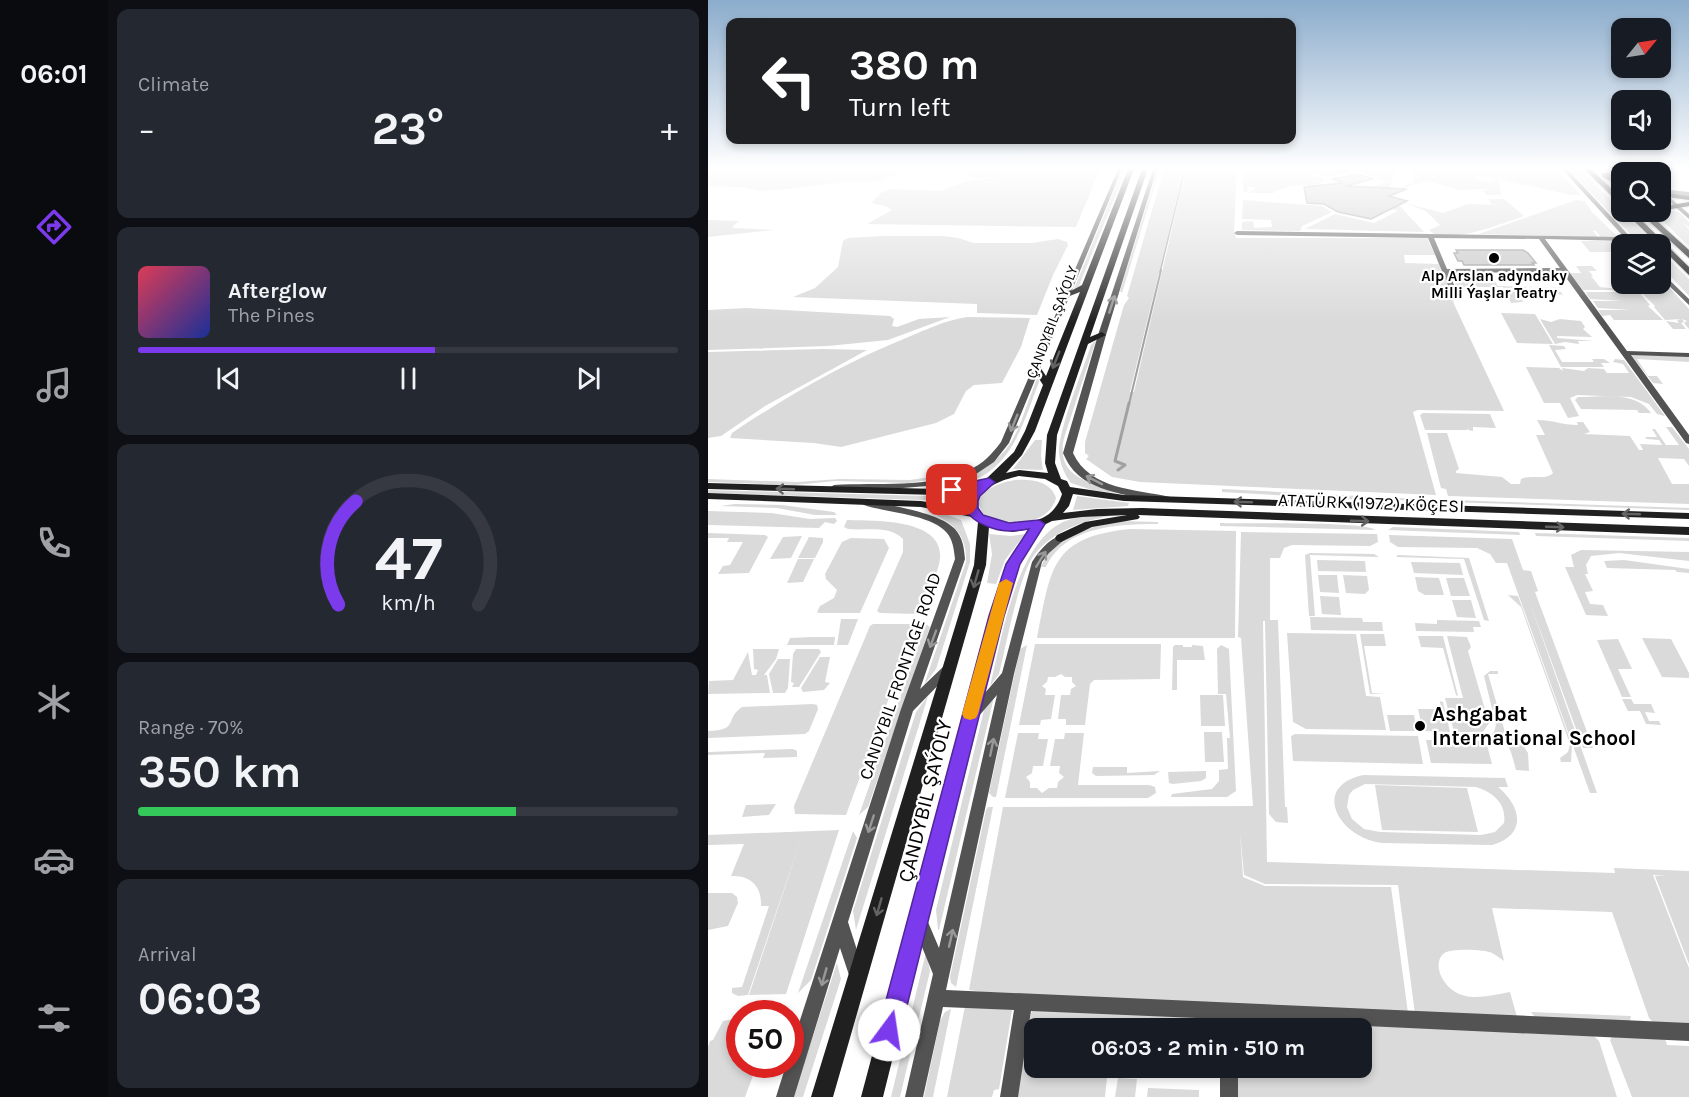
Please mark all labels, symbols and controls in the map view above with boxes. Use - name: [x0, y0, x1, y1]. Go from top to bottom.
- north arrow: [1611, 18, 1671, 78]
- map controls: [1611, 18, 1671, 294]
- text: 380 m: [849, 40, 979, 90]
- icon: left: [750, 42, 828, 120]
- text: 06:01: [20, 58, 88, 90]
- text: Climate: [138, 73, 209, 96]
- button: sound: [1611, 90, 1671, 150]
- text: Turn left: [849, 91, 950, 123]
- text: 23°: [372, 103, 444, 155]
- text: −: [138, 110, 155, 148]
- text: +: [661, 110, 678, 148]
- button: search: [1611, 162, 1671, 222]
- icon: directions: [33, 206, 75, 248]
- button: layers: [1611, 234, 1671, 294]
- marker: Alp Arslan adyndaky Milli Ýaşlar Teatry: [1487, 251, 1501, 265]
- street label: ÇANDYBIL ŞAÝOLY: [1022, 262, 1082, 381]
- place label: Alp Arslan adyndaky Milli Ýaşlar Teatry: [1421, 267, 1567, 302]
- text: Afterglow: [228, 278, 327, 304]
- one-way arrow: [1108, 295, 1119, 314]
- text: The Pines: [228, 304, 315, 327]
- one-way arrow: [1050, 351, 1061, 369]
- icon: previous: [212, 362, 245, 395]
- icon: pause: [392, 362, 425, 395]
- icon: next: [572, 362, 605, 395]
- icon: music: [33, 364, 75, 406]
- one-way arrow: [1008, 413, 1019, 431]
- pin: [926, 464, 977, 515]
- icon: arrive: [935, 473, 968, 506]
- one-way arrow: [1085, 474, 1103, 485]
- one-way arrow: [775, 483, 795, 494]
- street label: ATATÜRK (1972) KÖÇESI: [1277, 489, 1465, 517]
- one-way arrow: [1234, 496, 1254, 507]
- one-way arrow: [1621, 508, 1641, 520]
- one-way arrow: [1350, 515, 1370, 526]
- one-way arrow: [1545, 521, 1565, 533]
- icon: phone: [33, 522, 75, 564]
- text: 47: [374, 523, 442, 596]
- one-way arrow: [1035, 551, 1047, 568]
- street label: CANDYBIL FRONTAGE ROAD: [854, 569, 946, 783]
- one-way arrow: [970, 569, 981, 588]
- text: km/h: [381, 591, 435, 616]
- one-way arrow: [926, 629, 937, 648]
- icon: climate: [33, 681, 75, 723]
- place label: Ashgabat International School: [1432, 702, 1636, 750]
- text: Range · 70%: [138, 716, 244, 739]
- street label: ÇANDYBIL ŞAÝOLY: [893, 717, 957, 885]
- marker: Ashgabat International School: [1413, 719, 1427, 733]
- one-way arrow: [987, 738, 999, 757]
- text: 350 km: [138, 746, 301, 798]
- one-way arrow: [865, 814, 876, 833]
- icon: car: [33, 839, 75, 881]
- one-way arrow: [873, 897, 884, 916]
- one-way arrow: [945, 928, 957, 947]
- text: Arrival: [138, 943, 197, 966]
- one-way arrow: [818, 967, 829, 986]
- text: 06:03: [138, 973, 262, 1025]
- icon: filters: [33, 997, 75, 1039]
- position arrow: [857, 998, 921, 1062]
- speed limit sign: 50: [726, 1000, 804, 1078]
- text: 06:03 · 2 min · 510 m: [1091, 1035, 1305, 1061]

